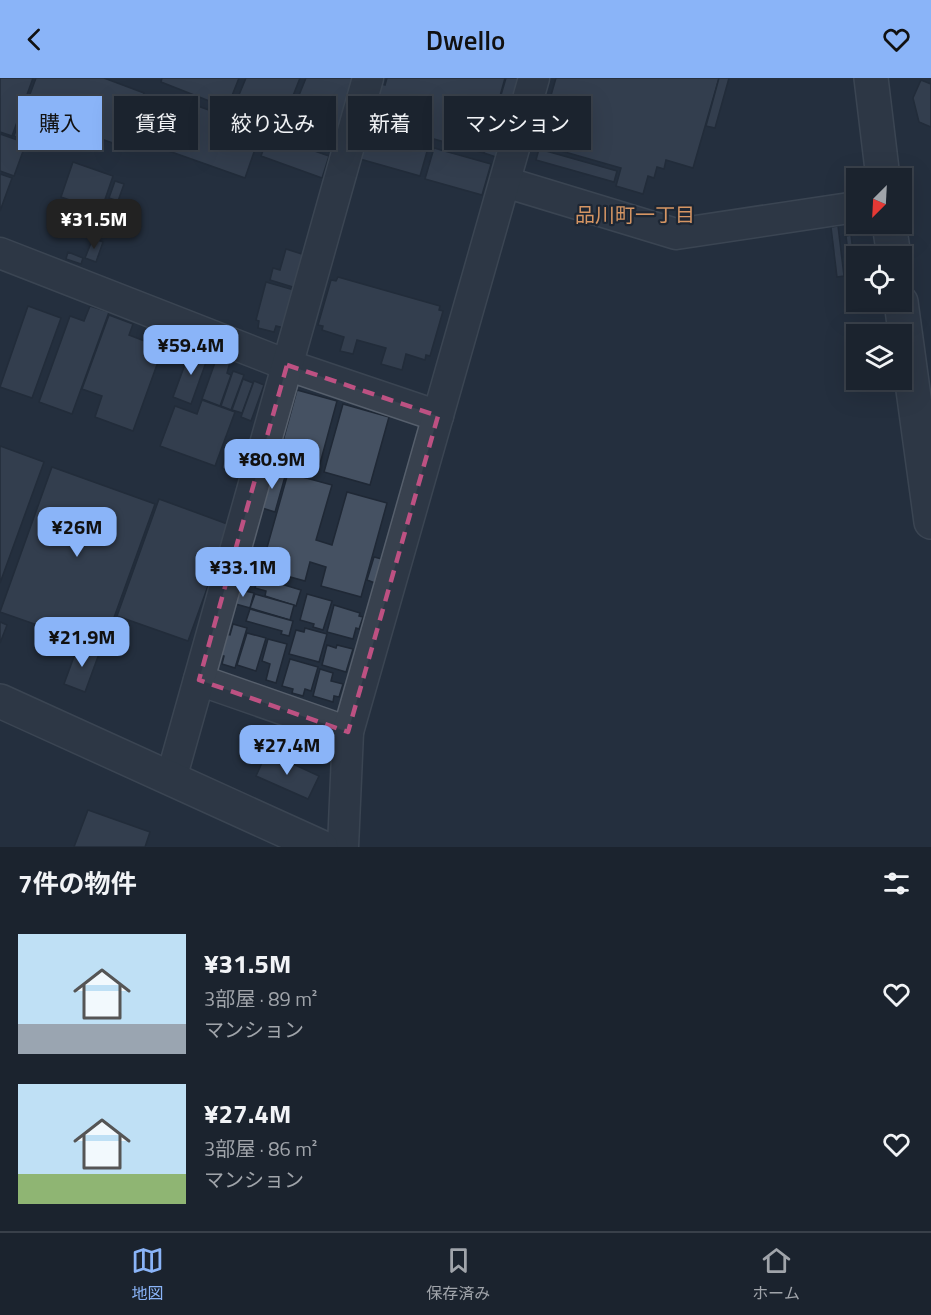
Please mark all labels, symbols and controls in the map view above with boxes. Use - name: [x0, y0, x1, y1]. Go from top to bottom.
- text: Dwello: [426, 19, 505, 60]
- icon: back: [18, 23, 51, 56]
- icon: heart: [880, 23, 913, 56]
- chip: 購入: [18, 96, 102, 150]
- chip: 賃貸: [114, 96, 198, 150]
- chip: 絞り込み: [210, 96, 336, 150]
- chip: 新着: [348, 96, 432, 150]
- chip: マンション: [444, 96, 591, 150]
- north arrow: [846, 168, 912, 234]
- map controls: [846, 168, 912, 390]
- pin: ¥31.5M: [45, 199, 143, 250]
- district label: 品川町一丁目: [575, 199, 695, 230]
- text: ¥31.5M: [60, 203, 128, 234]
- button: locate: [846, 246, 912, 312]
- button: layers: [846, 324, 912, 390]
- pin: ¥59.4M: [142, 325, 240, 376]
- text: ¥59.4M: [157, 329, 225, 360]
- pin: ¥80.9M: [223, 439, 321, 490]
- text: ¥80.9M: [238, 443, 306, 474]
- pin: ¥26M: [41, 507, 113, 558]
- text: ¥26M: [52, 511, 102, 542]
- pin: ¥33.1M: [194, 547, 292, 598]
- text: ¥33.1M: [209, 551, 277, 582]
- pin: ¥21.9M: [33, 617, 131, 668]
- text: ¥21.9M: [48, 621, 116, 652]
- pin: ¥27.4M: [238, 725, 336, 776]
- text: ¥27.4M: [253, 729, 321, 760]
- text: 7件の物件: [18, 864, 137, 903]
- icon: filters: [880, 867, 913, 900]
- text: ¥31.5M: [204, 944, 291, 983]
- icon: home: [66, 958, 138, 1030]
- icon: heart: [880, 978, 913, 1011]
- text: 3部屋 · 89 m²: [204, 983, 317, 1014]
- text: マンション: [204, 1014, 304, 1045]
- text: ¥27.4M: [204, 1094, 291, 1133]
- icon: home: [66, 1108, 138, 1180]
- icon: heart: [880, 1128, 913, 1161]
- text: 3部屋 · 86 m²: [204, 1133, 317, 1164]
- text: マンション: [204, 1164, 304, 1195]
- tab: 地図: [131, 1244, 164, 1305]
- tab: 保存済み: [426, 1244, 490, 1305]
- tab: ホーム: [752, 1244, 800, 1305]

